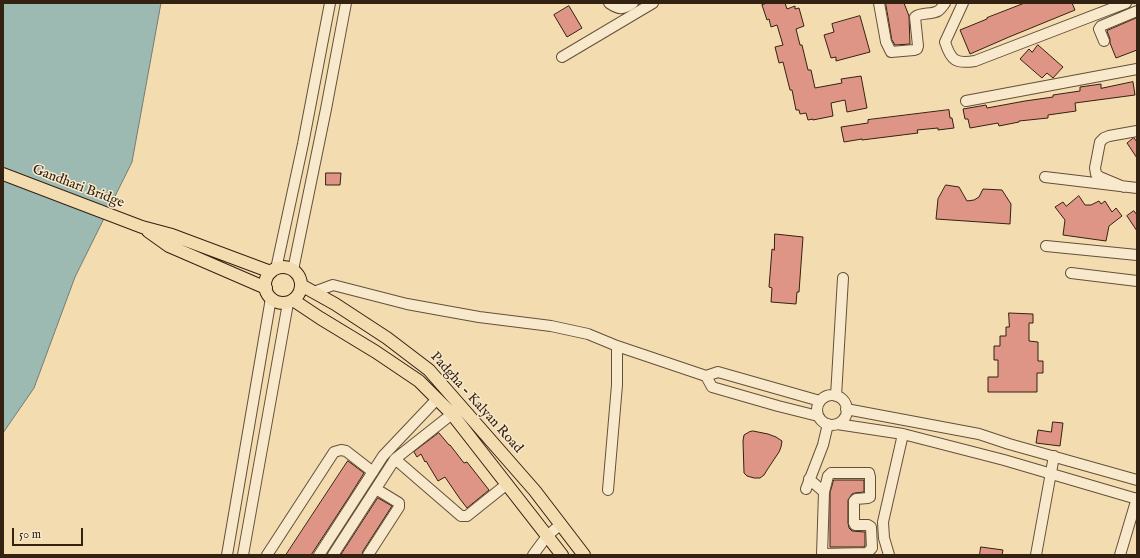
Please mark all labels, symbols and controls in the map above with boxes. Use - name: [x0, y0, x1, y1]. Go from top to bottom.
- street label: Gandhari Bridge: [30, 162, 126, 212]
- street label: Padgha - Kalyan Road: [426, 349, 526, 457]
- scale bar: [14, 520, 85, 546]
- text: 50 m: [19, 527, 41, 542]

